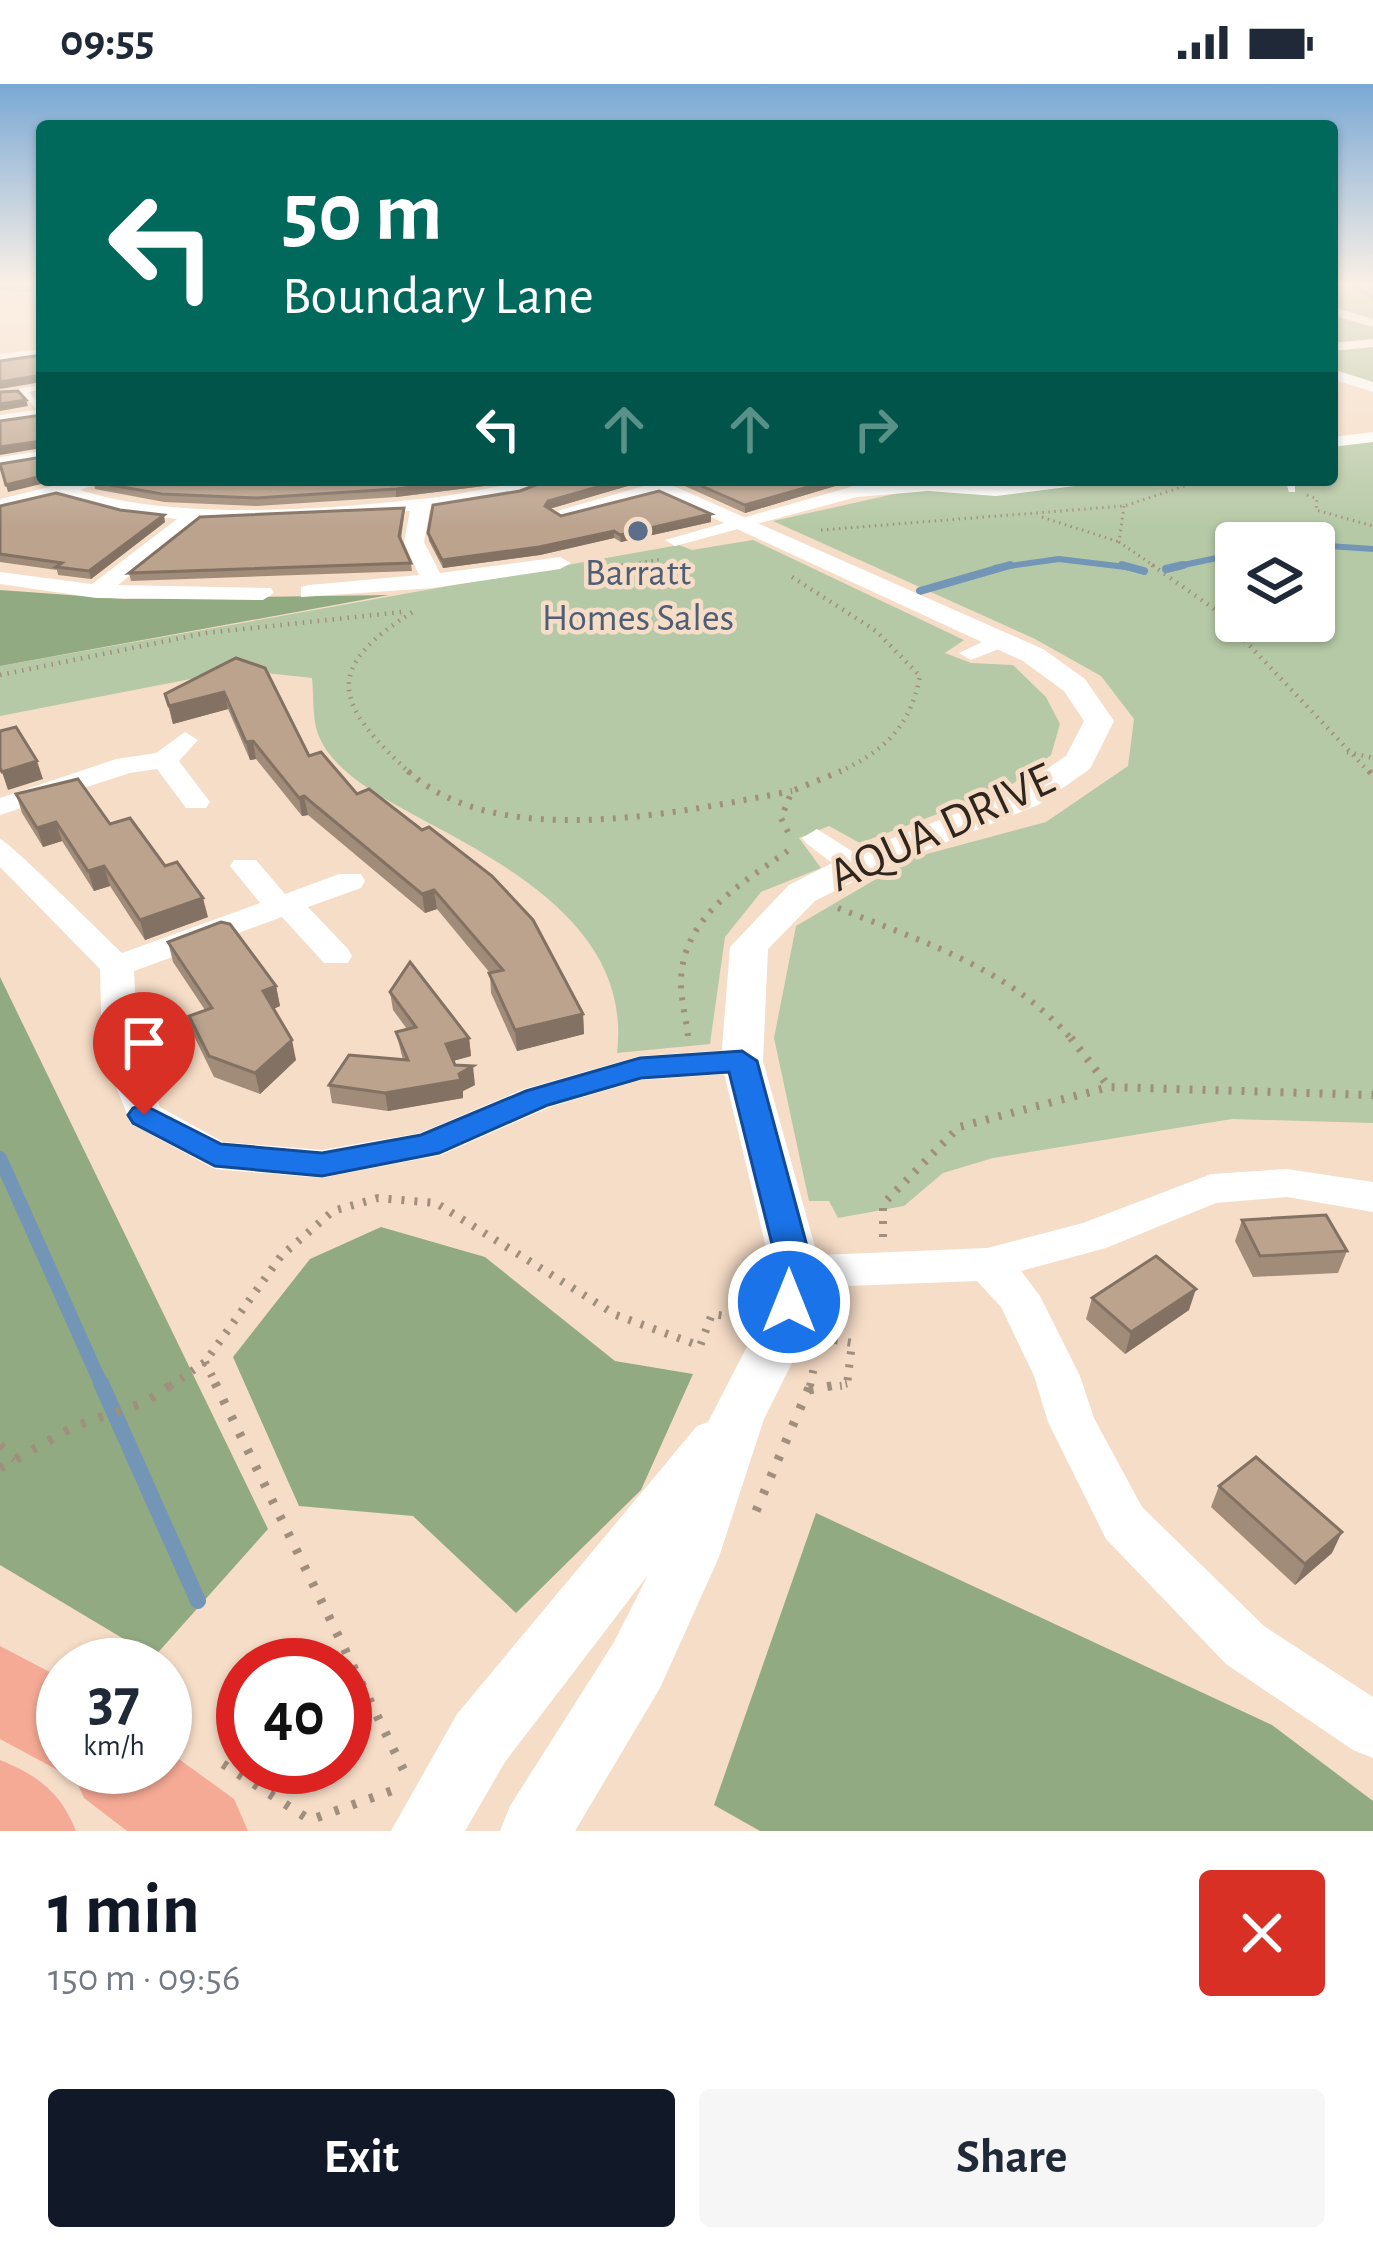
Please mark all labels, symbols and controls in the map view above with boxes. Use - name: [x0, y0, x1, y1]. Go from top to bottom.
- text: 09:55: [60, 19, 154, 64]
- icon: left: [84, 168, 240, 324]
- text: 50 m: [282, 172, 443, 256]
- text: Boundary Lane: [282, 270, 594, 324]
- icon: left: [465, 396, 531, 462]
- icon: ahead: [591, 396, 657, 462]
- icon: ahead: [717, 396, 783, 462]
- icon: right: [843, 396, 909, 462]
- marker: Barratt Homes Sales: [625, 518, 651, 544]
- map controls: [1215, 522, 1335, 642]
- button: layers: [1215, 522, 1335, 642]
- place label: Barratt Homes Sales: [542, 554, 734, 638]
- street label: AQUA DRIVE: [822, 755, 1062, 901]
- pin: [93, 992, 195, 1115]
- icon: arrive: [111, 1010, 177, 1076]
- position arrow: [726, 1239, 852, 1365]
- speed limit sign: 40: [216, 1638, 372, 1794]
- text: 37: [88, 1671, 140, 1731]
- text: km/h: [83, 1731, 145, 1761]
- button: close: [1199, 1870, 1325, 1996]
- text: 1 min: [48, 1874, 200, 1946]
- text: 150 m · 09:56: [48, 1959, 240, 1998]
- button: Exit: [48, 2089, 675, 2227]
- button: Share: [699, 2089, 1325, 2227]

